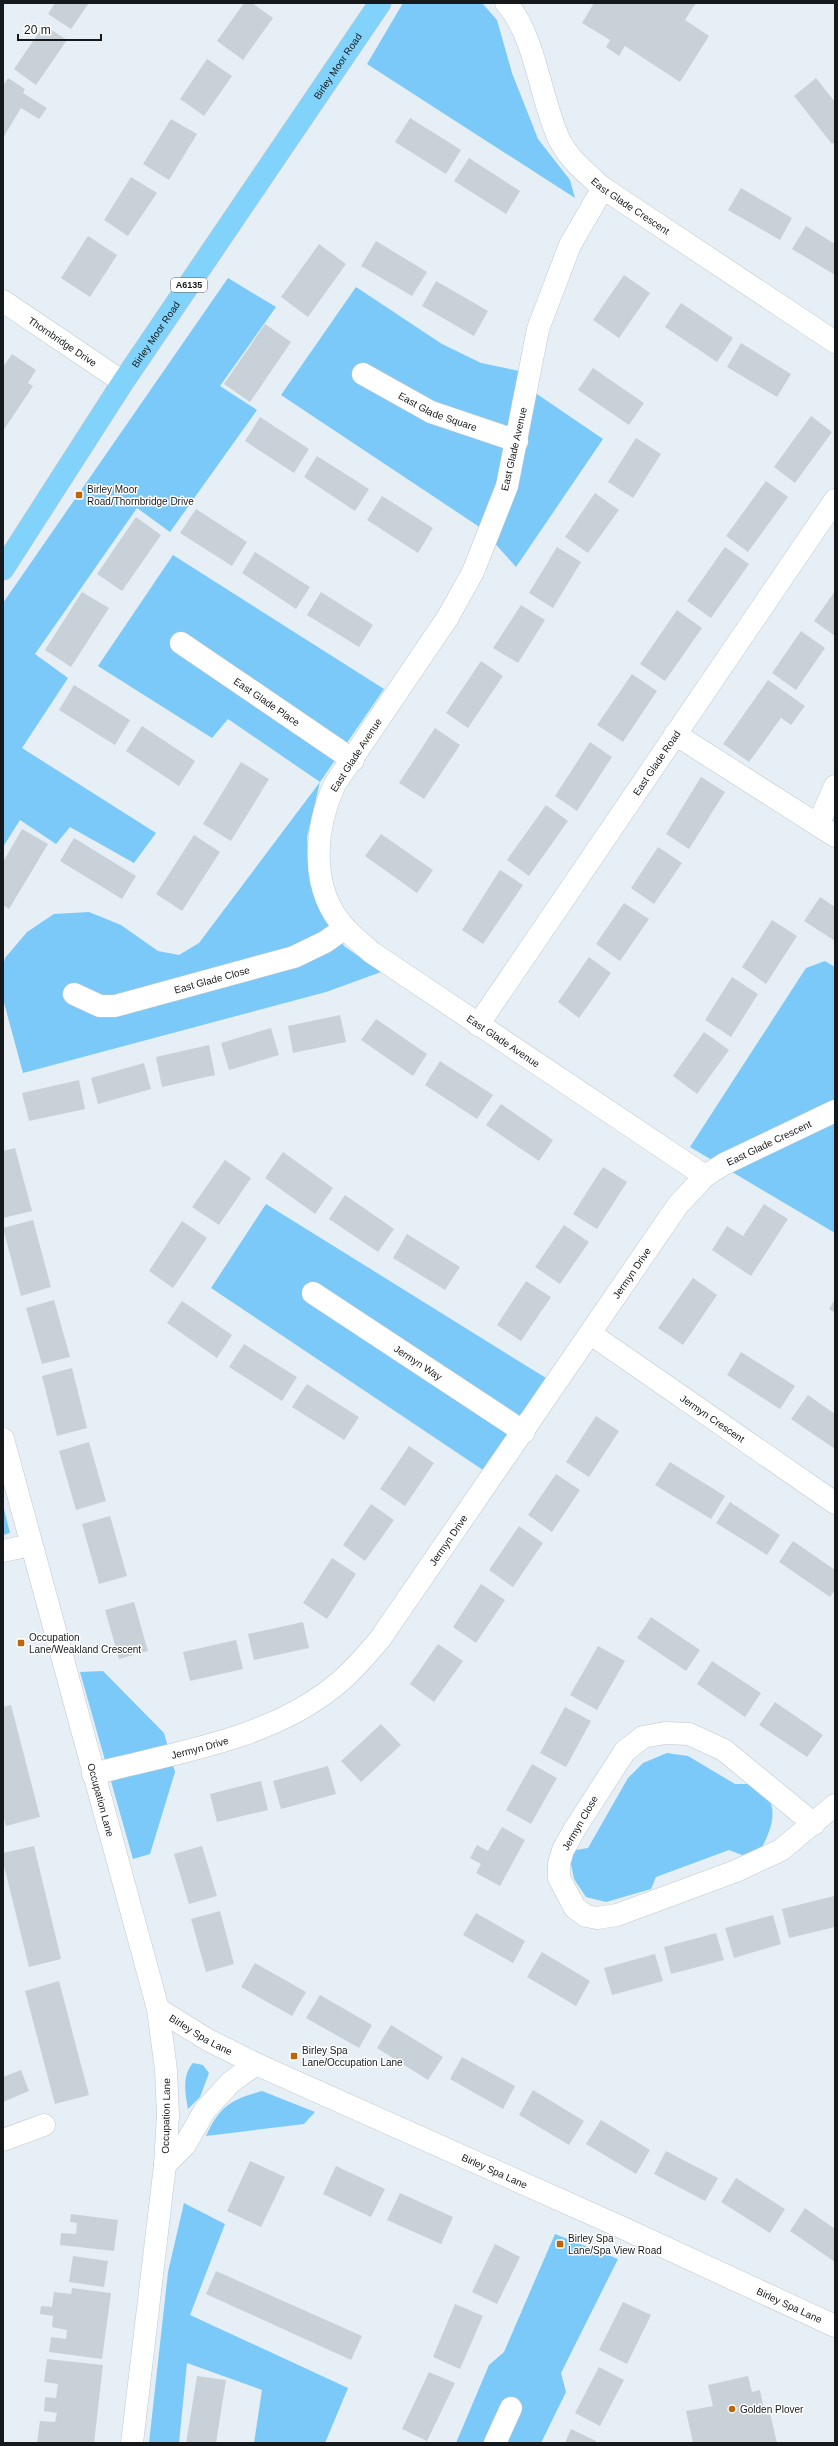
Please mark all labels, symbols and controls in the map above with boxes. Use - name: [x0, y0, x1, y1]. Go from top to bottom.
- scale bar: [18, 16, 101, 42]
- text: 20 m: [24, 23, 51, 37]
- street label: Birley Moor Road: [311, 31, 364, 101]
- street label: East Glade Crescent: [589, 175, 672, 236]
- road number: A6135: [171, 278, 207, 292]
- street label: Birley Moor Road: [129, 299, 182, 369]
- street label: Thornbridge Drive: [26, 314, 99, 368]
- street label: East Glade Square: [397, 390, 479, 433]
- street label: East Glade Avenue: [499, 406, 529, 492]
- place label: Birley Moor Road/Thornbridge Drive: [87, 484, 194, 507]
- marker: Birley Moor Road/Thornbridge Drive: [74, 490, 84, 500]
- street label: East Glade Place: [232, 675, 302, 728]
- street label: East Glade Avenue: [328, 716, 384, 794]
- street label: East Glade Road: [630, 728, 682, 797]
- street label: East Glade Close: [173, 964, 251, 995]
- street label: East Glade Avenue: [465, 1012, 542, 1069]
- street label: East Glade Crescent: [725, 1118, 813, 1167]
- street label: Jermyn Drive: [610, 1245, 653, 1300]
- street label: Jermyn Way: [392, 1343, 444, 1382]
- street label: Jermyn Crescent: [678, 1392, 747, 1444]
- street label: Jermyn Drive: [427, 1512, 470, 1567]
- place label: Occupation Lane/Weakland Crescent: [29, 1632, 141, 1655]
- marker: Occupation Lane/Weakland Crescent: [16, 1638, 26, 1648]
- street label: Jermyn Drive: [170, 1734, 230, 1760]
- street label: Occupation Lane: [86, 1762, 116, 1838]
- street label: Jermyn Close: [560, 1793, 600, 1852]
- street label: Birley Spa Lane: [168, 2012, 235, 2057]
- place label: Birley Spa Lane/Occupation Lane: [302, 2045, 403, 2068]
- marker: Birley Spa Lane/Occupation Lane: [289, 2051, 299, 2061]
- street label: Occupation Lane: [160, 2078, 172, 2154]
- street label: Birley Spa Lane: [460, 2151, 530, 2190]
- place label: Birley Spa Lane/Spa View Road: [568, 2233, 662, 2256]
- marker: Birley Spa Lane/Spa View Road: [555, 2239, 565, 2249]
- street label: Birley Spa Lane: [755, 2285, 824, 2325]
- marker: Golden Plover: [727, 2404, 737, 2414]
- place label: Golden Plover: [740, 2404, 804, 2415]

